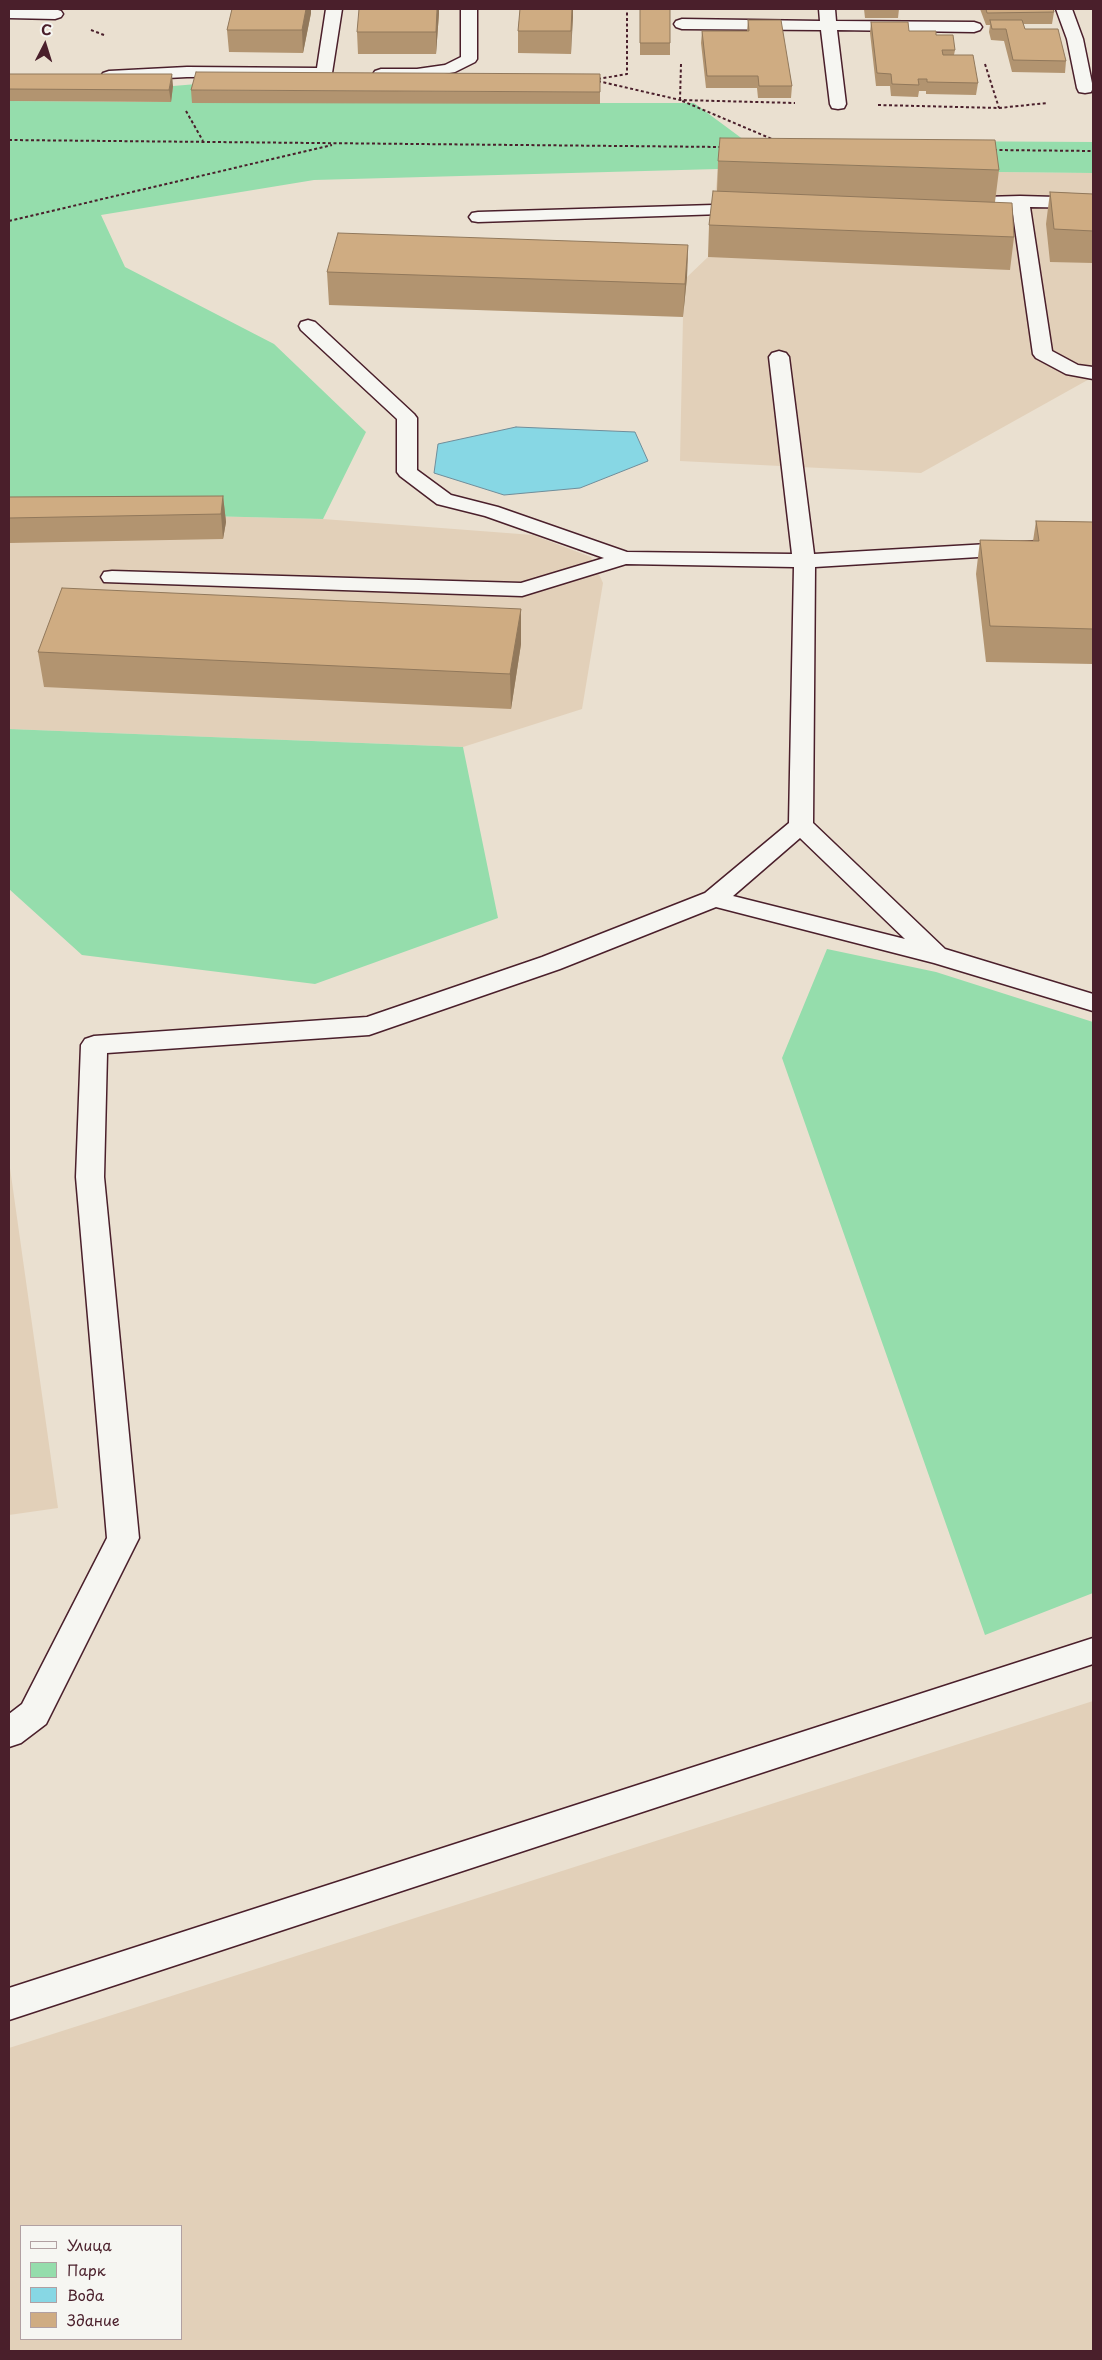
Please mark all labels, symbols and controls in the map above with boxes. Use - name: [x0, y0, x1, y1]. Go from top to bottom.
- text: С: [40, 19, 53, 40]
- north arrow: [20, 20, 70, 70]
- legend: [20, 2225, 182, 2340]
- text: Улица: [67, 2233, 112, 2256]
- text: Парк: [67, 2258, 106, 2281]
- text: Вода: [67, 2283, 104, 2306]
- text: Здание: [67, 2308, 120, 2331]

